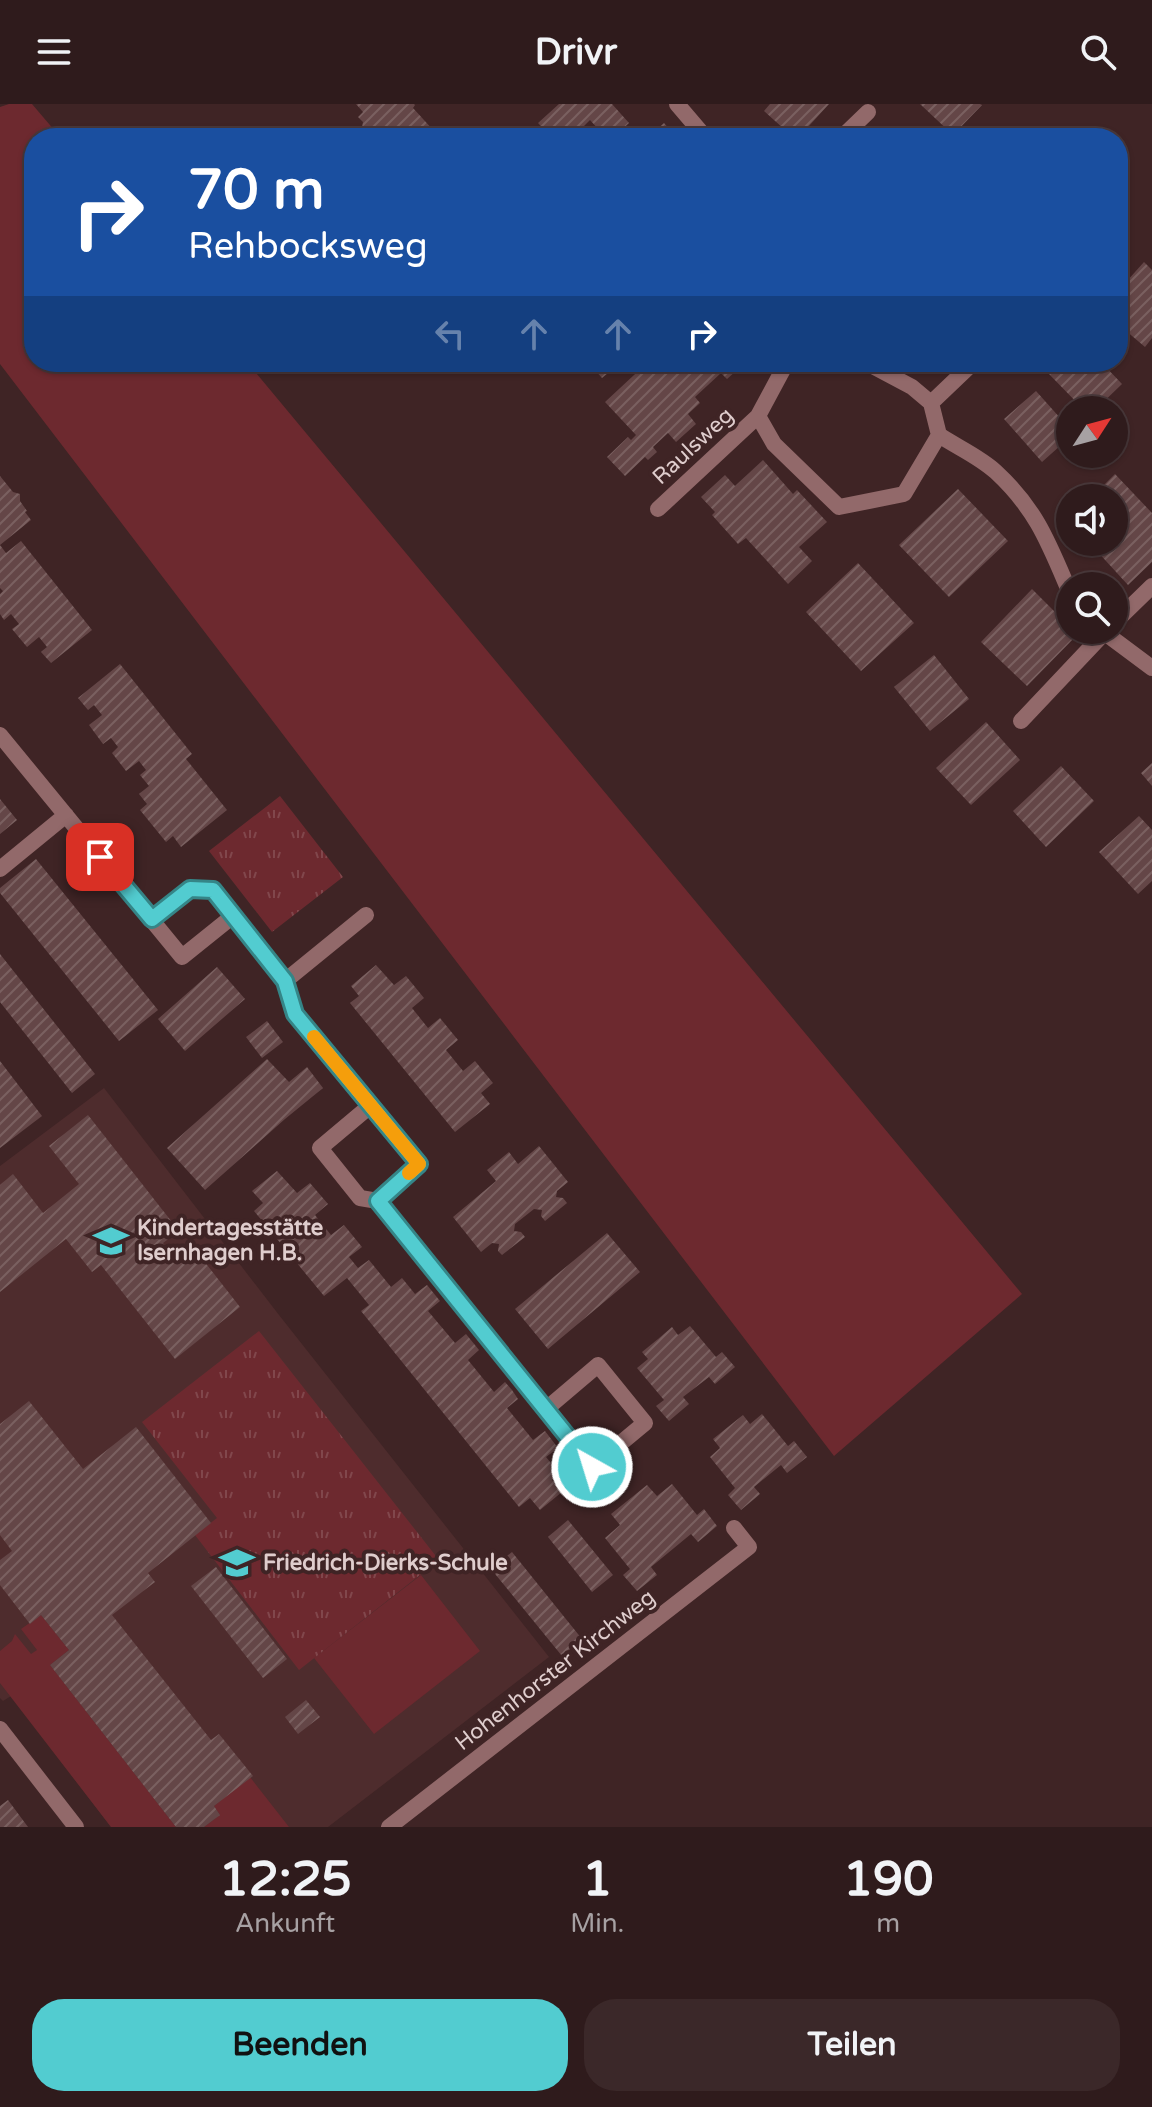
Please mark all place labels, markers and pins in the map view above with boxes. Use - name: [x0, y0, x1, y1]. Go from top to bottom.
- pin: [66, 823, 134, 891]
- place label: Kindertagesstätte Isernhagen H.B.: [137, 1215, 323, 1266]
- school or university icon: Kindertagesstätte Isernhagen H.B.: [92, 1222, 130, 1260]
- school or university icon: Friedrich-Dierks-Schule: [218, 1544, 256, 1582]
- place label: Friedrich-Dierks-Schule: [263, 1550, 508, 1576]

